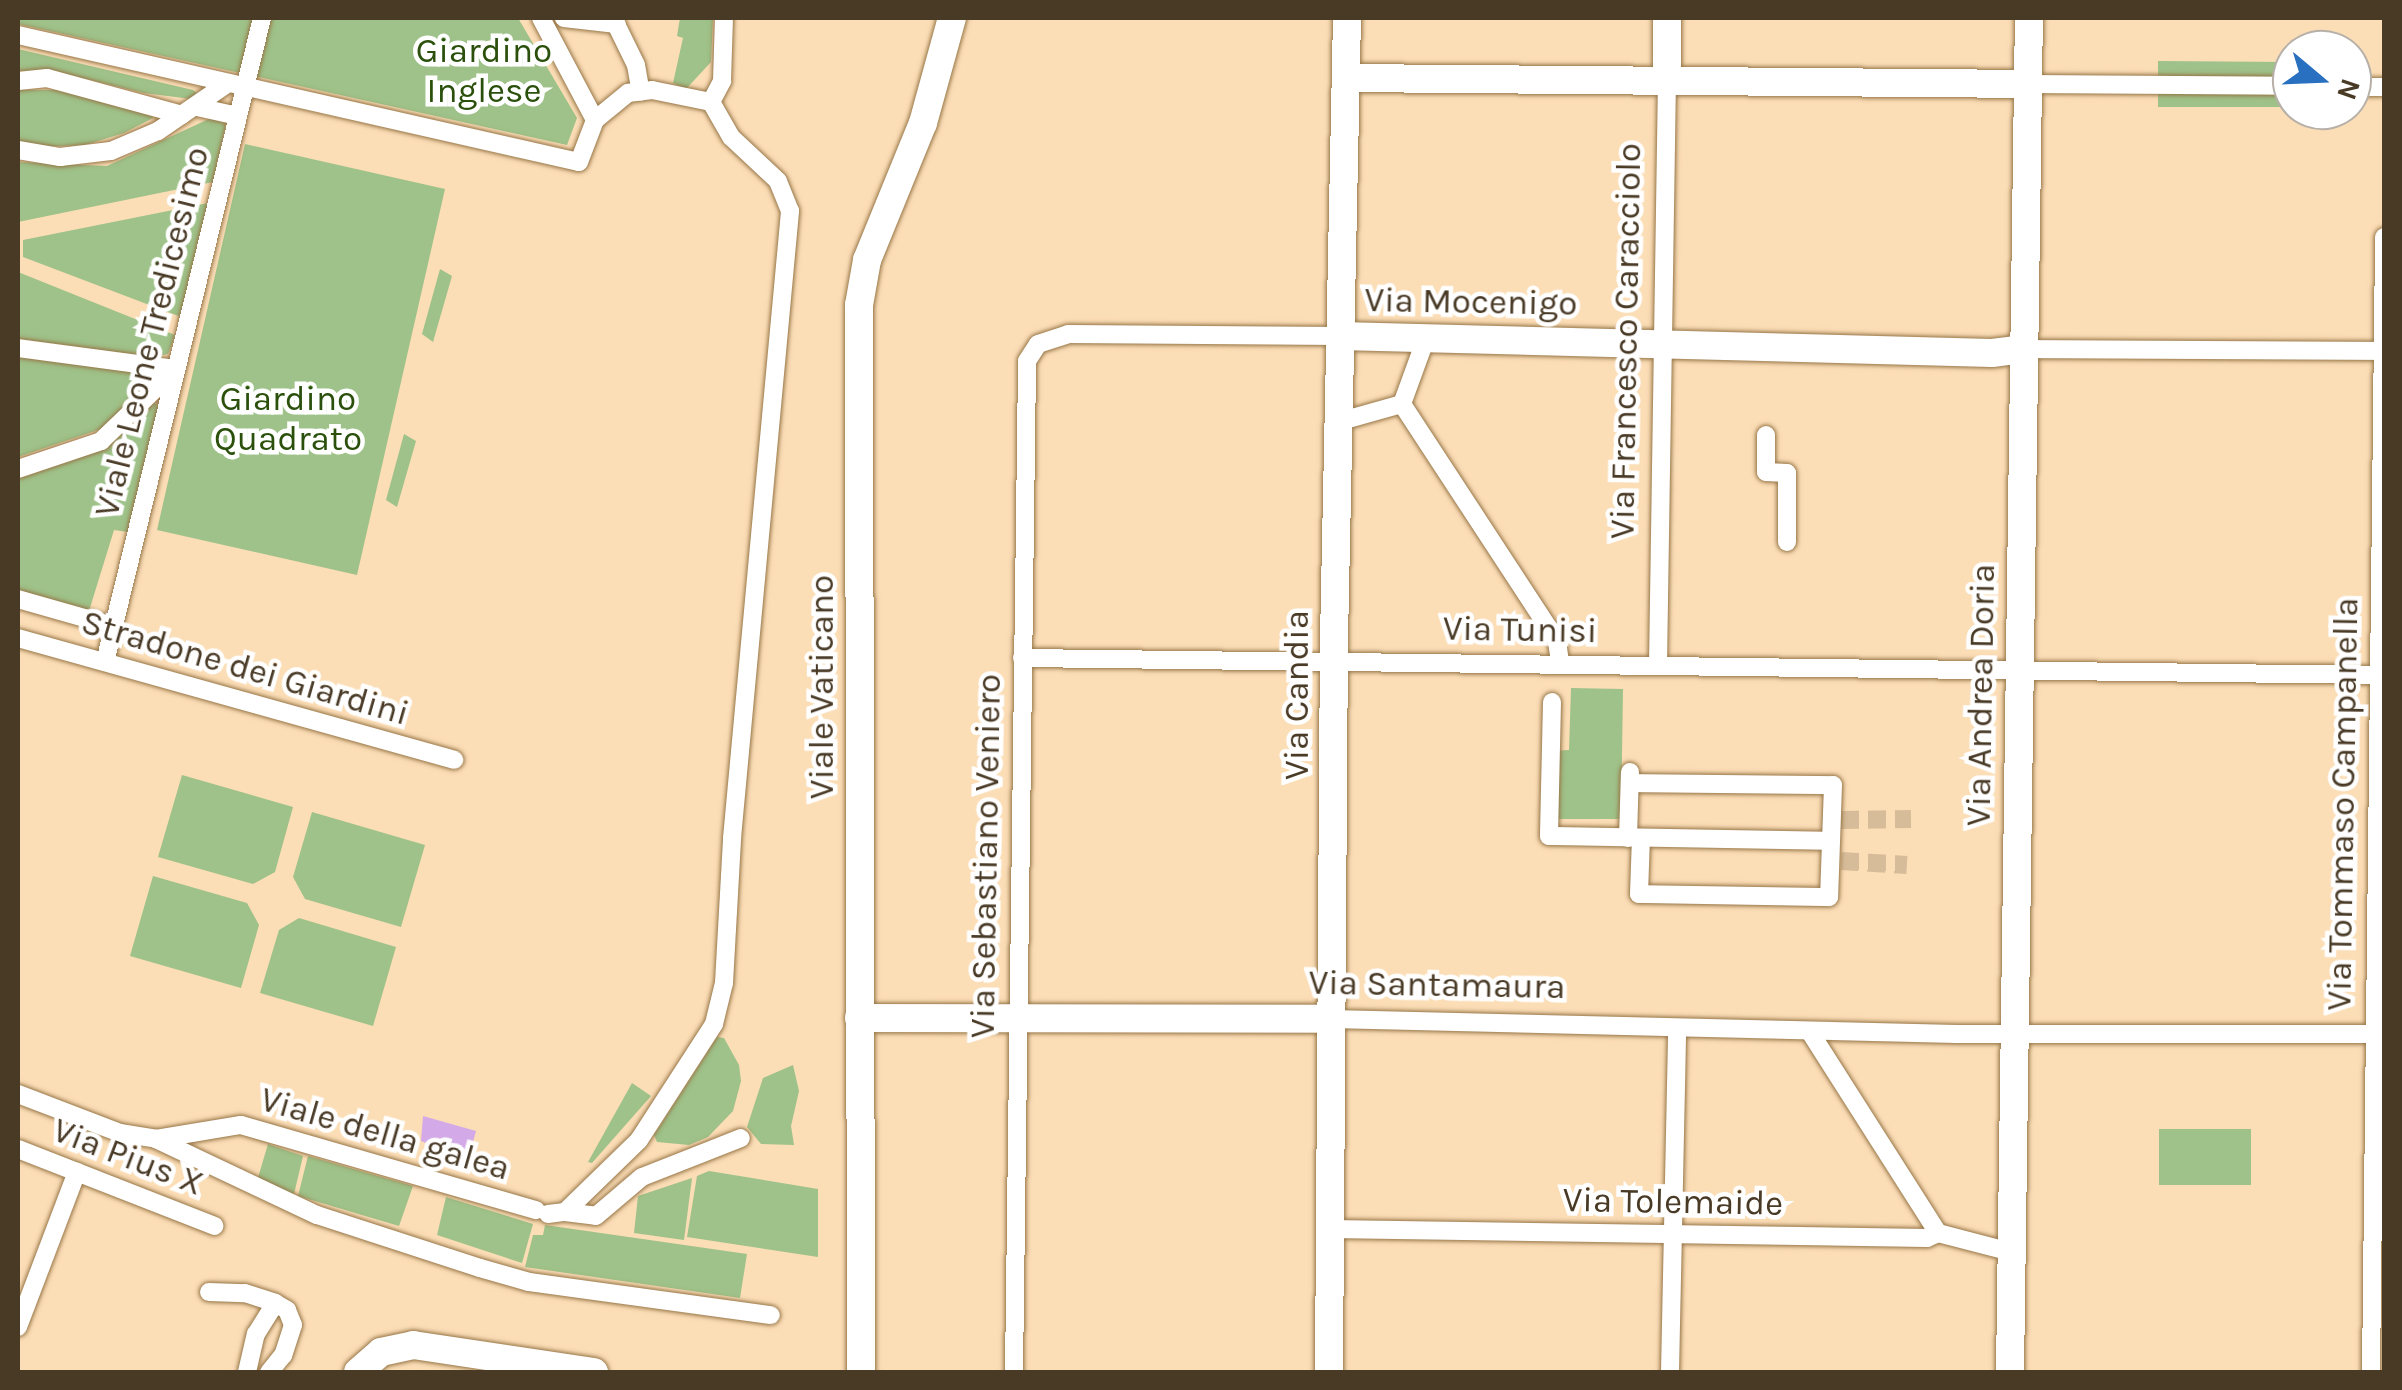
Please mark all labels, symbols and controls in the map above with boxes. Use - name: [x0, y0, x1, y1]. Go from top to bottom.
- park label: Giardino Inglese: [416, 30, 552, 112]
- north arrow: [2272, 30, 2372, 130]
- text: N: [2330, 74, 2368, 104]
- street label: Viale Leone Tredicesimo: [86, 143, 218, 521]
- street label: Via Francesco Caracciolo: [1602, 143, 1650, 539]
- street label: Via Mocenigo: [1364, 279, 1578, 325]
- park label: Giardino Quadrato: [214, 378, 362, 460]
- street label: Via Andrea Doria: [1958, 563, 2004, 827]
- street label: Viale Vaticano: [801, 575, 843, 799]
- street label: Via Tommaso Campanella: [2318, 597, 2368, 1011]
- street label: Stradone dei Giardini: [76, 601, 414, 735]
- street label: Via Tunisi: [1442, 608, 1598, 652]
- street label: Via Candia: [1276, 610, 1318, 780]
- street label: Via Sebastiano Veniero: [962, 673, 1010, 1039]
- street label: Via Santamaura: [1308, 962, 1566, 1008]
- street label: Viale della galea: [255, 1078, 515, 1190]
- street label: Via Pius X: [47, 1109, 209, 1205]
- street label: Via Tolemaide: [1562, 1179, 1784, 1225]

